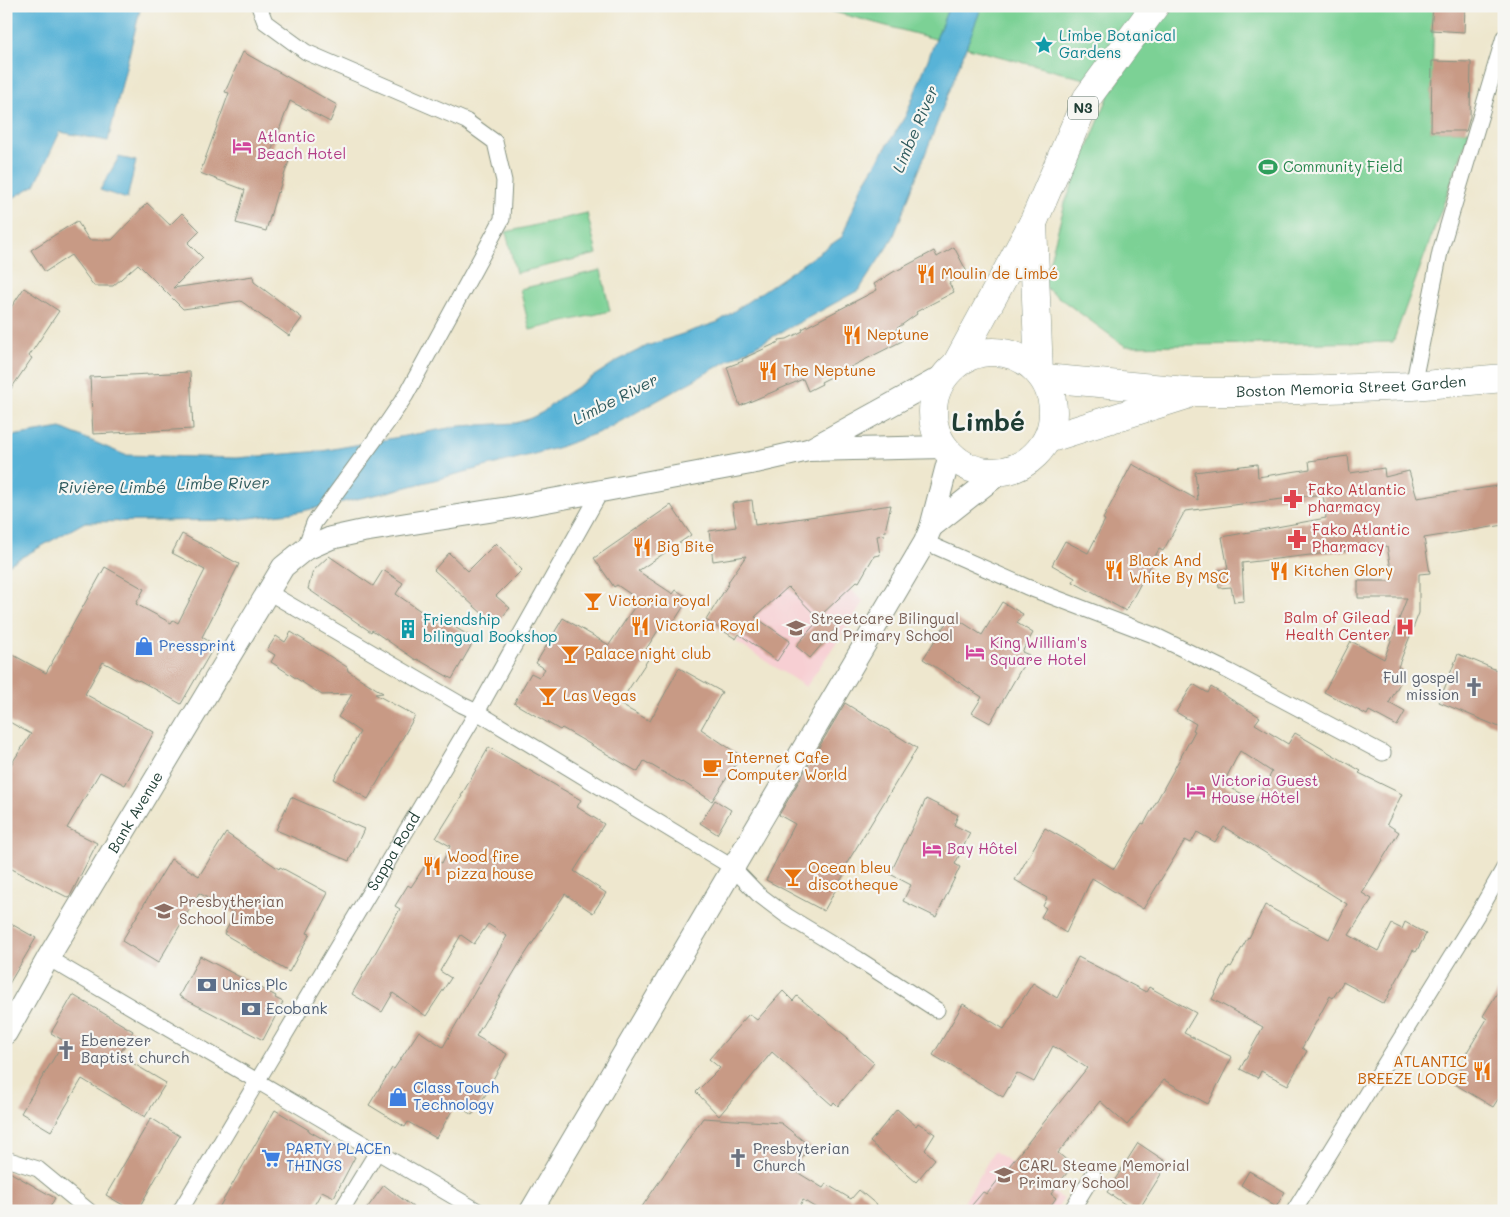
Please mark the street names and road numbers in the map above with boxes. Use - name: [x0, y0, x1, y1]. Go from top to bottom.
- road number: N3: [1068, 96, 1098, 120]
- street label: Boston Memoria Street Garden: [1236, 370, 1467, 401]
- street label: Bank Avenue: [103, 767, 167, 856]
- street label: Sappa Road: [362, 808, 424, 894]

